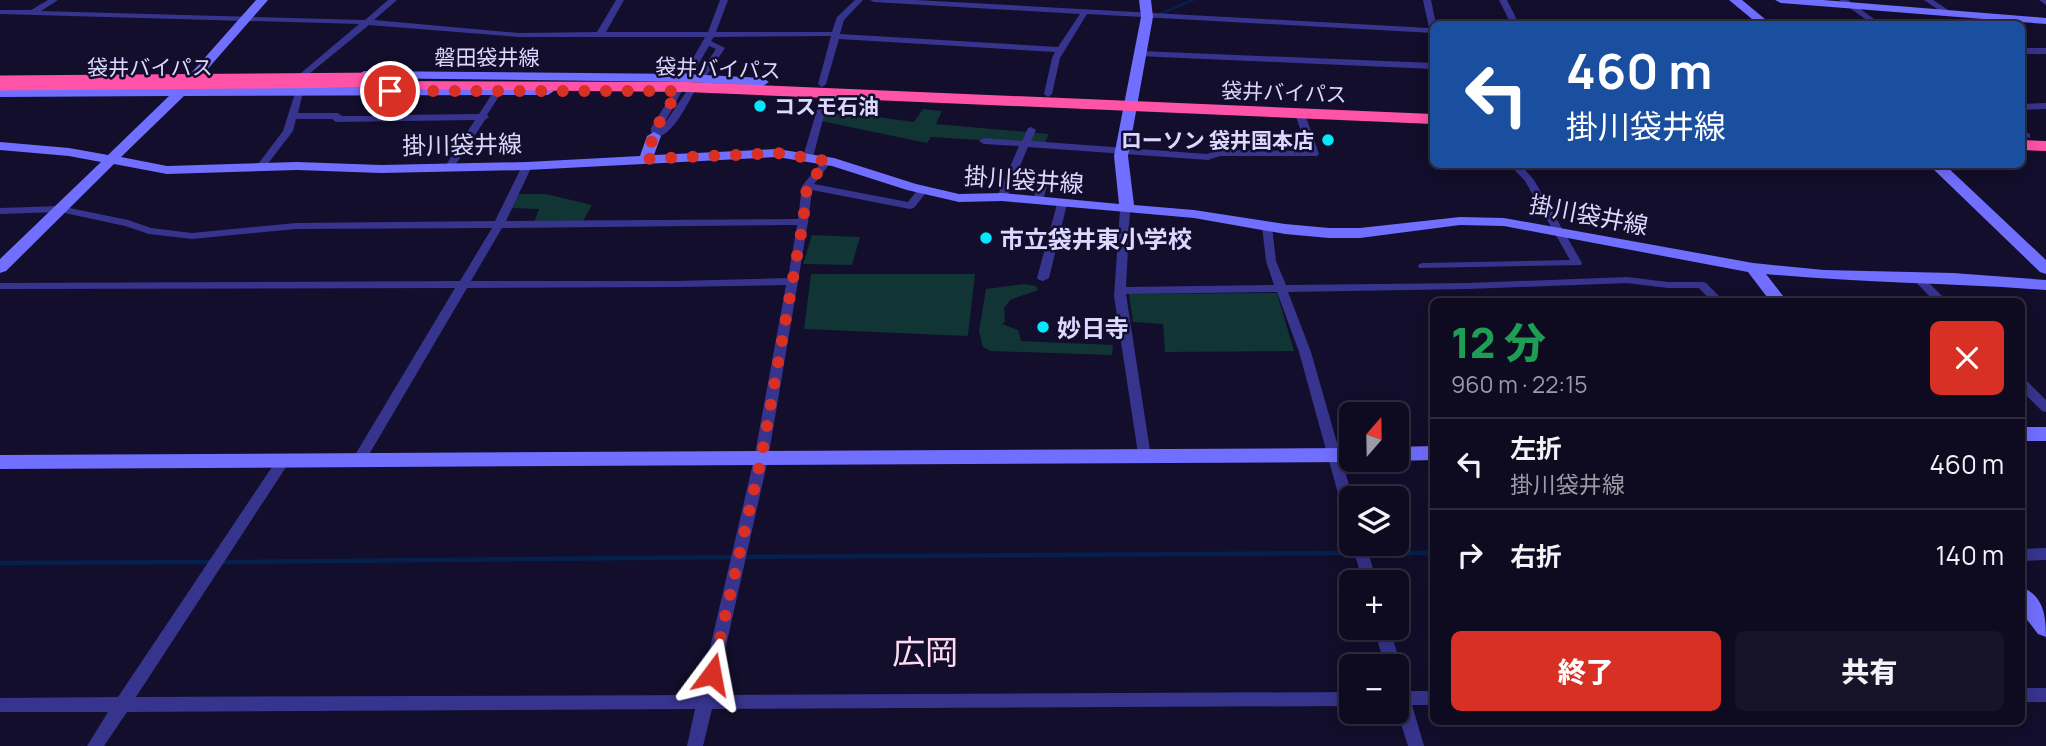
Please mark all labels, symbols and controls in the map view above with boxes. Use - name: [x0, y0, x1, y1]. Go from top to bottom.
- text: 460 m: [1566, 37, 1712, 104]
- street label: 磐田袋井線: [435, 43, 540, 71]
- icon: left: [1451, 49, 1542, 140]
- street label: 袋井バイパス: [655, 52, 781, 84]
- street label: 袋井バイパス: [87, 53, 213, 81]
- pin: [360, 61, 420, 121]
- icon: arrive: [371, 72, 409, 110]
- street label: 袋井バイパス: [1221, 76, 1347, 108]
- place label: コスモ石油: [774, 92, 879, 120]
- marker: コスモ石油: [752, 98, 768, 114]
- text: 掛川袋井線: [1566, 104, 1726, 148]
- street label: 掛川袋井線: [402, 126, 522, 162]
- place label: ローソン 袋井国本店: [1121, 126, 1314, 154]
- marker: ローソン 袋井国本店: [1320, 132, 1336, 148]
- street label: 掛川袋井線: [963, 158, 1085, 200]
- street label: 掛川袋井線: [1527, 186, 1651, 242]
- place label: 市立袋井東小学校: [1000, 222, 1192, 255]
- marker: 市立袋井東小学校: [978, 230, 994, 246]
- place label: 妙日寺: [1057, 311, 1129, 344]
- text: 12 分: [1451, 313, 1546, 371]
- marker: 妙日寺: [1035, 319, 1051, 335]
- button: close: [1930, 321, 2004, 395]
- text: 960 m · 22:15: [1451, 368, 1587, 400]
- north arrow: [1339, 402, 1409, 472]
- map controls: [1339, 402, 1409, 724]
- text: 左折: [1510, 430, 1562, 466]
- icon: left: [1451, 445, 1489, 483]
- text: 460 m: [1929, 446, 2004, 482]
- text: 掛川袋井線: [1510, 468, 1625, 500]
- button: layers: [1339, 486, 1409, 556]
- icon: right: [1451, 536, 1489, 574]
- text: 140 m: [1935, 537, 2004, 573]
- text: 右折: [1510, 538, 1562, 574]
- button: +: [1339, 570, 1409, 640]
- district label: 広岡: [892, 629, 958, 674]
- button: 終了: [1451, 631, 1721, 711]
- button: 共有: [1735, 631, 2004, 711]
- position arrow: [675, 637, 749, 711]
- button: −: [1339, 654, 1409, 724]

